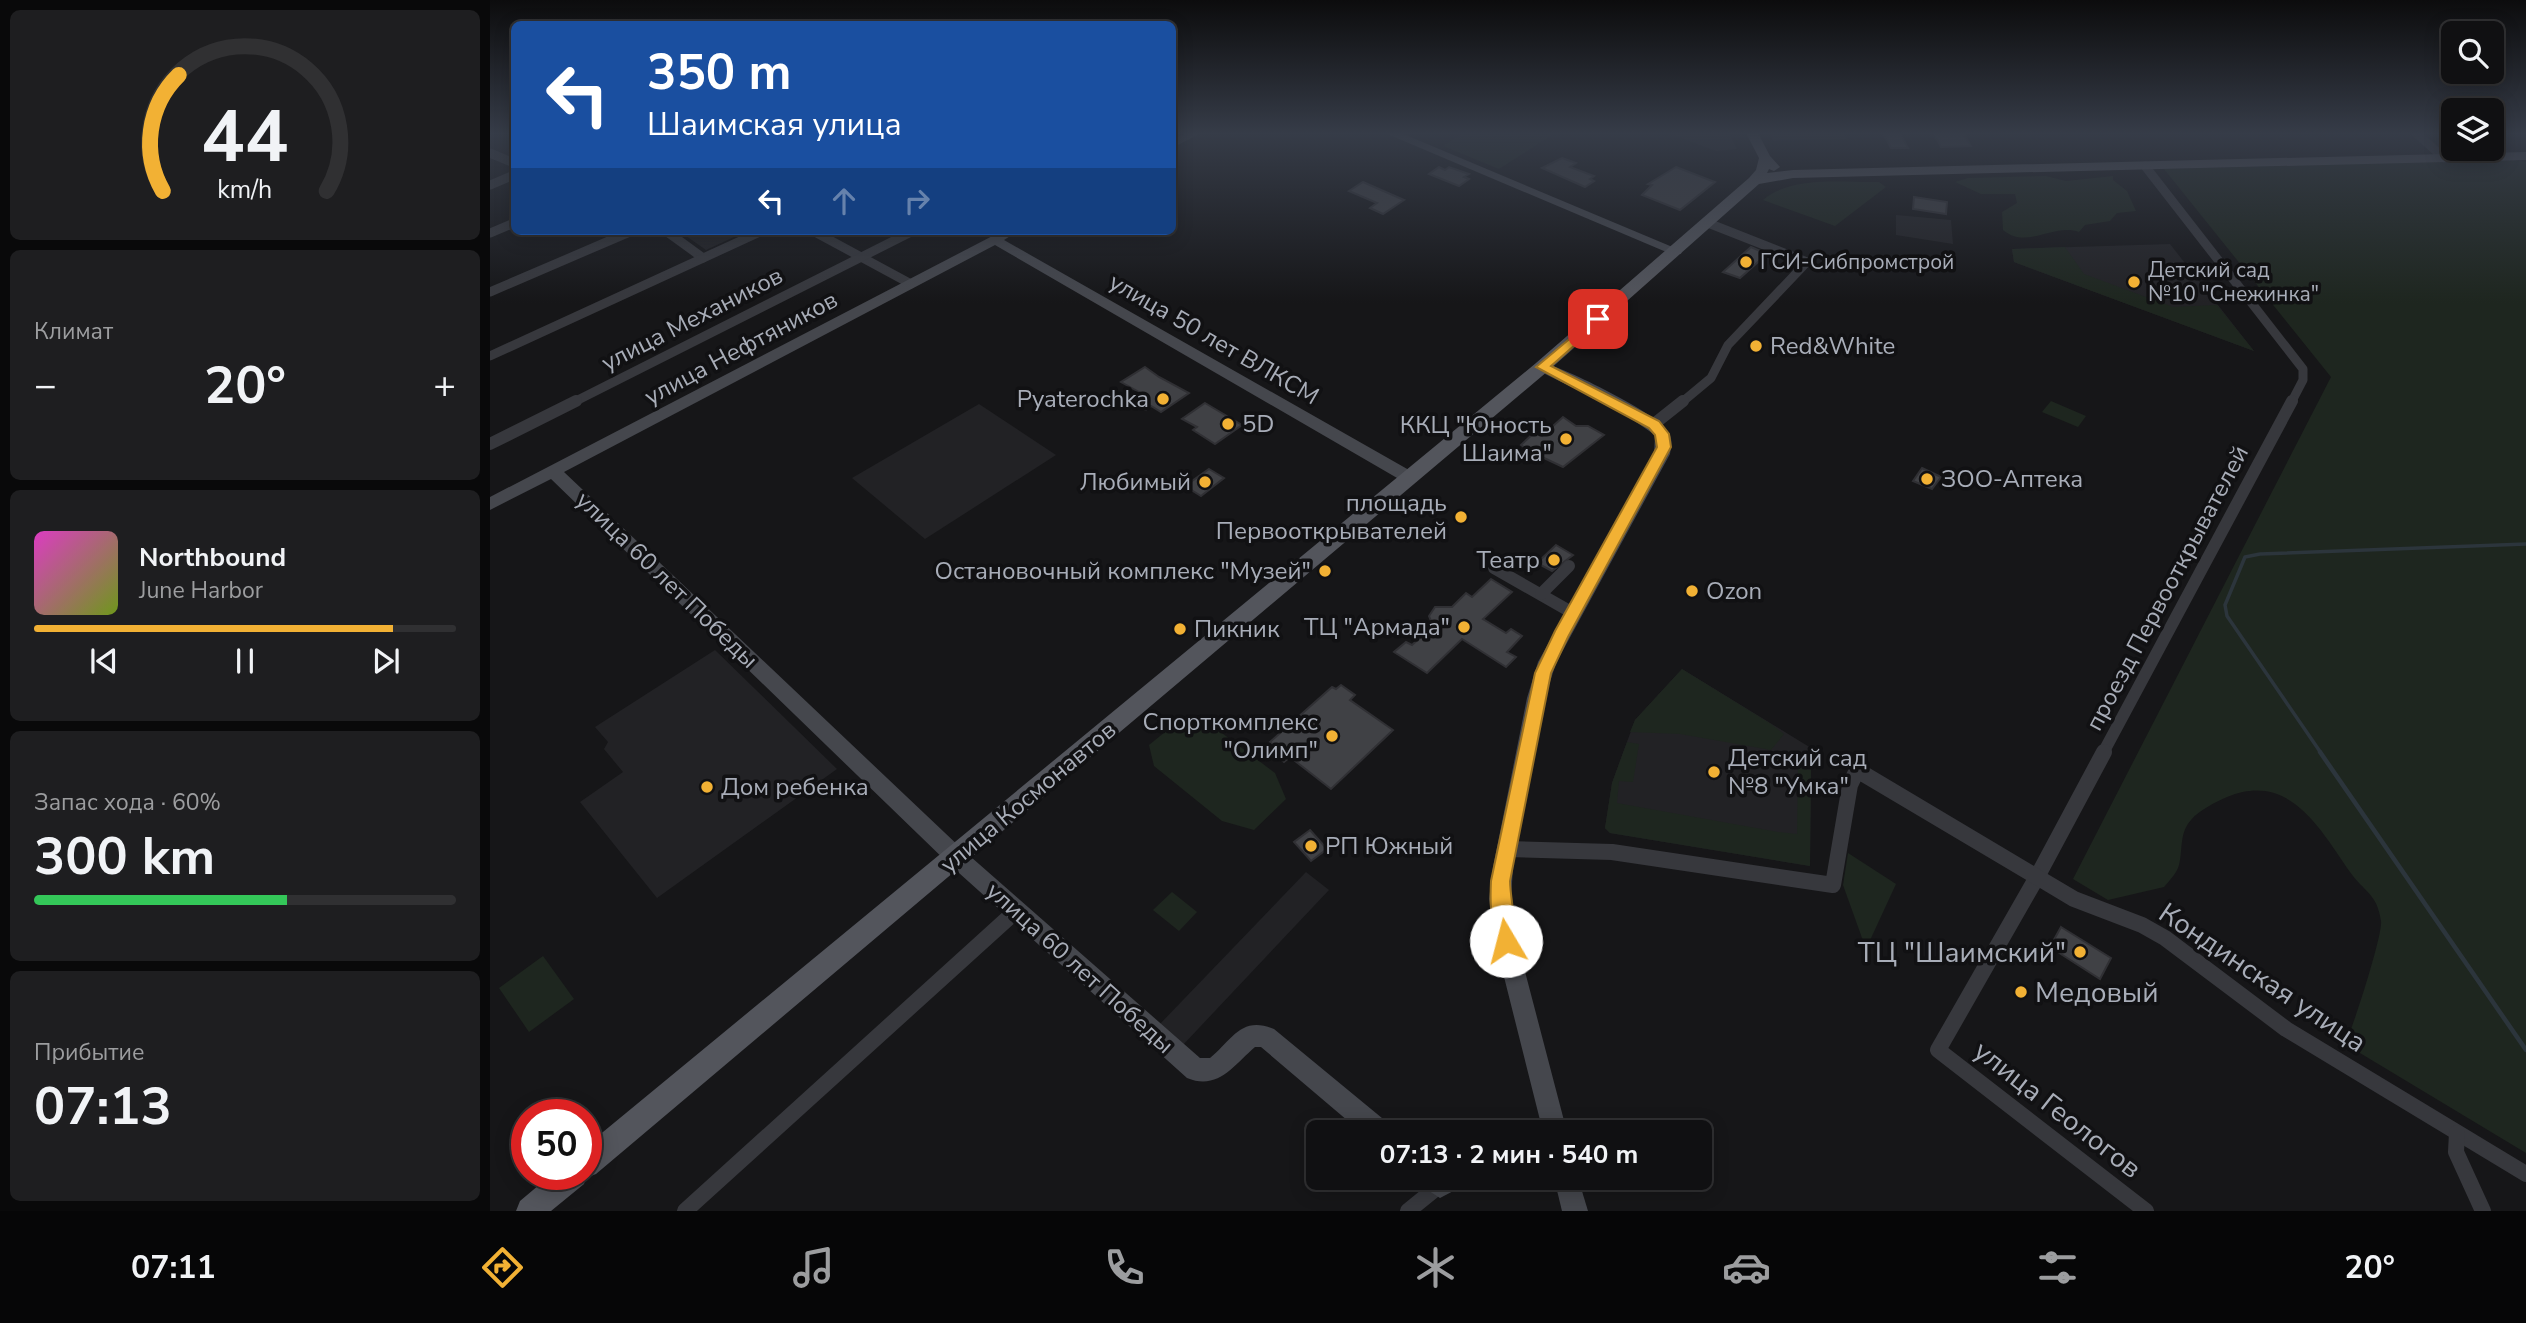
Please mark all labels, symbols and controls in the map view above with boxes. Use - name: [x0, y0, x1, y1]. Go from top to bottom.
- map controls: [2441, 21, 2504, 161]
- button: search: [2441, 21, 2504, 84]
- text: 350 m: [647, 39, 791, 106]
- icon: left: [532, 49, 623, 140]
- text: 44: [201, 87, 289, 187]
- button: layers: [2441, 98, 2504, 161]
- text: Шаимская улица: [647, 103, 902, 146]
- text: km/h: [217, 173, 273, 207]
- icon: left: [752, 182, 790, 220]
- icon: ahead: [825, 182, 863, 220]
- icon: right: [898, 182, 936, 220]
- place label: ГСИ-Сибпромстрой: [1760, 248, 1954, 276]
- marker: ГСИ-Сибпромстрой: [1738, 254, 1754, 270]
- place label: Детский сад №10 "Снежинка": [2148, 256, 2319, 308]
- street label: улица Механиков: [596, 259, 788, 379]
- street label: улица 50 лет ВЛКСМ: [1103, 266, 1325, 412]
- marker: Детский сад №10 "Снежинка": [2126, 274, 2142, 290]
- street label: улица Нефтяников: [639, 284, 843, 412]
- pin: [1568, 289, 1628, 349]
- icon: arrive: [1579, 300, 1617, 338]
- text: Климат: [34, 316, 113, 347]
- place label: Red&White: [1770, 330, 1895, 362]
- marker: Red&White: [1748, 338, 1764, 354]
- text: 20°: [204, 350, 286, 421]
- text: −: [34, 360, 57, 411]
- text: +: [433, 360, 456, 411]
- place label: Pyaterochka: [1017, 383, 1149, 415]
- marker: Pyaterochka: [1155, 391, 1171, 407]
- place label: 5D: [1242, 408, 1274, 440]
- place label: ККЦ "Юность Шаима": [1400, 409, 1552, 469]
- marker: 5D: [1220, 416, 1236, 432]
- marker: ККЦ "Юность Шаима": [1558, 431, 1574, 447]
- street label: проезд Первооткрывателей: [2078, 440, 2256, 736]
- place label: ЗОО-Аптека: [1941, 463, 2083, 495]
- place label: Любимый: [1080, 466, 1191, 498]
- marker: ЗОО-Аптека: [1919, 471, 1935, 487]
- marker: Любимый: [1197, 474, 1213, 490]
- street label: улица 60 лет Победы: [569, 485, 765, 675]
- place label: площадь Первооткрывателей: [1216, 487, 1447, 547]
- marker: площадь Первооткрывателей: [1453, 509, 1469, 525]
- text: Northbound: [139, 540, 286, 575]
- place label: Театр: [1477, 544, 1540, 576]
- marker: Театр: [1546, 552, 1562, 568]
- place label: Остановочный комплекс "Музей": [934, 555, 1311, 587]
- marker: Остановочный комплекс "Музей": [1317, 563, 1333, 579]
- text: June Harbor: [139, 575, 263, 606]
- place label: Ozon: [1706, 575, 1762, 607]
- marker: Ozon: [1684, 583, 1700, 599]
- place label: ТЦ "Армада": [1304, 611, 1450, 643]
- place label: Пикник: [1194, 613, 1280, 645]
- marker: ТЦ "Армада": [1456, 619, 1472, 635]
- marker: Пикник: [1172, 621, 1188, 637]
- icon: previous: [85, 642, 123, 680]
- icon: pause: [226, 642, 264, 680]
- icon: next: [367, 642, 405, 680]
- place label: Спорткомплекс "Олимп": [1143, 706, 1318, 766]
- street label: улица Космонавтов: [933, 714, 1123, 880]
- marker: Спорткомплекс "Олимп": [1324, 728, 1340, 744]
- place label: Детский сад №8 "Умка": [1728, 742, 1867, 802]
- marker: Детский сад №8 "Умка": [1706, 764, 1722, 780]
- place label: Дом ребенка: [721, 771, 869, 803]
- marker: Дом ребенка: [699, 779, 715, 795]
- text: Запас хода · 60%: [34, 787, 221, 818]
- text: 300 km: [34, 821, 215, 892]
- place label: РП Южный: [1325, 830, 1453, 862]
- marker: РП Южный: [1303, 838, 1319, 854]
- street label: улица 60 лет Победы: [979, 875, 1181, 1061]
- street label: Кондинская улица: [2151, 894, 2374, 1061]
- position arrow: [1469, 904, 1543, 978]
- place label: ТЦ "Шаимский": [1858, 934, 2066, 972]
- marker: ТЦ "Шаимский": [2072, 944, 2088, 960]
- place label: Медовый: [2035, 974, 2159, 1012]
- marker: Медовый: [2013, 984, 2029, 1000]
- street label: улица Геологов: [1966, 1032, 2149, 1187]
- text: Прибытие: [34, 1037, 144, 1068]
- text: 07:13: [34, 1071, 172, 1142]
- speed limit sign: 50: [511, 1099, 602, 1190]
- text: 07:13 · 2 мин · 540 m: [1380, 1137, 1638, 1172]
- icon: directions: [478, 1243, 527, 1292]
- icon: music: [789, 1243, 838, 1292]
- icon: phone: [1100, 1243, 1149, 1292]
- icon: climate: [1411, 1243, 1460, 1292]
- icon: car: [1722, 1243, 1771, 1292]
- icon: filters: [2033, 1243, 2082, 1292]
- text: 07:11: [131, 1246, 216, 1289]
- text: 20°: [2344, 1246, 2395, 1289]

